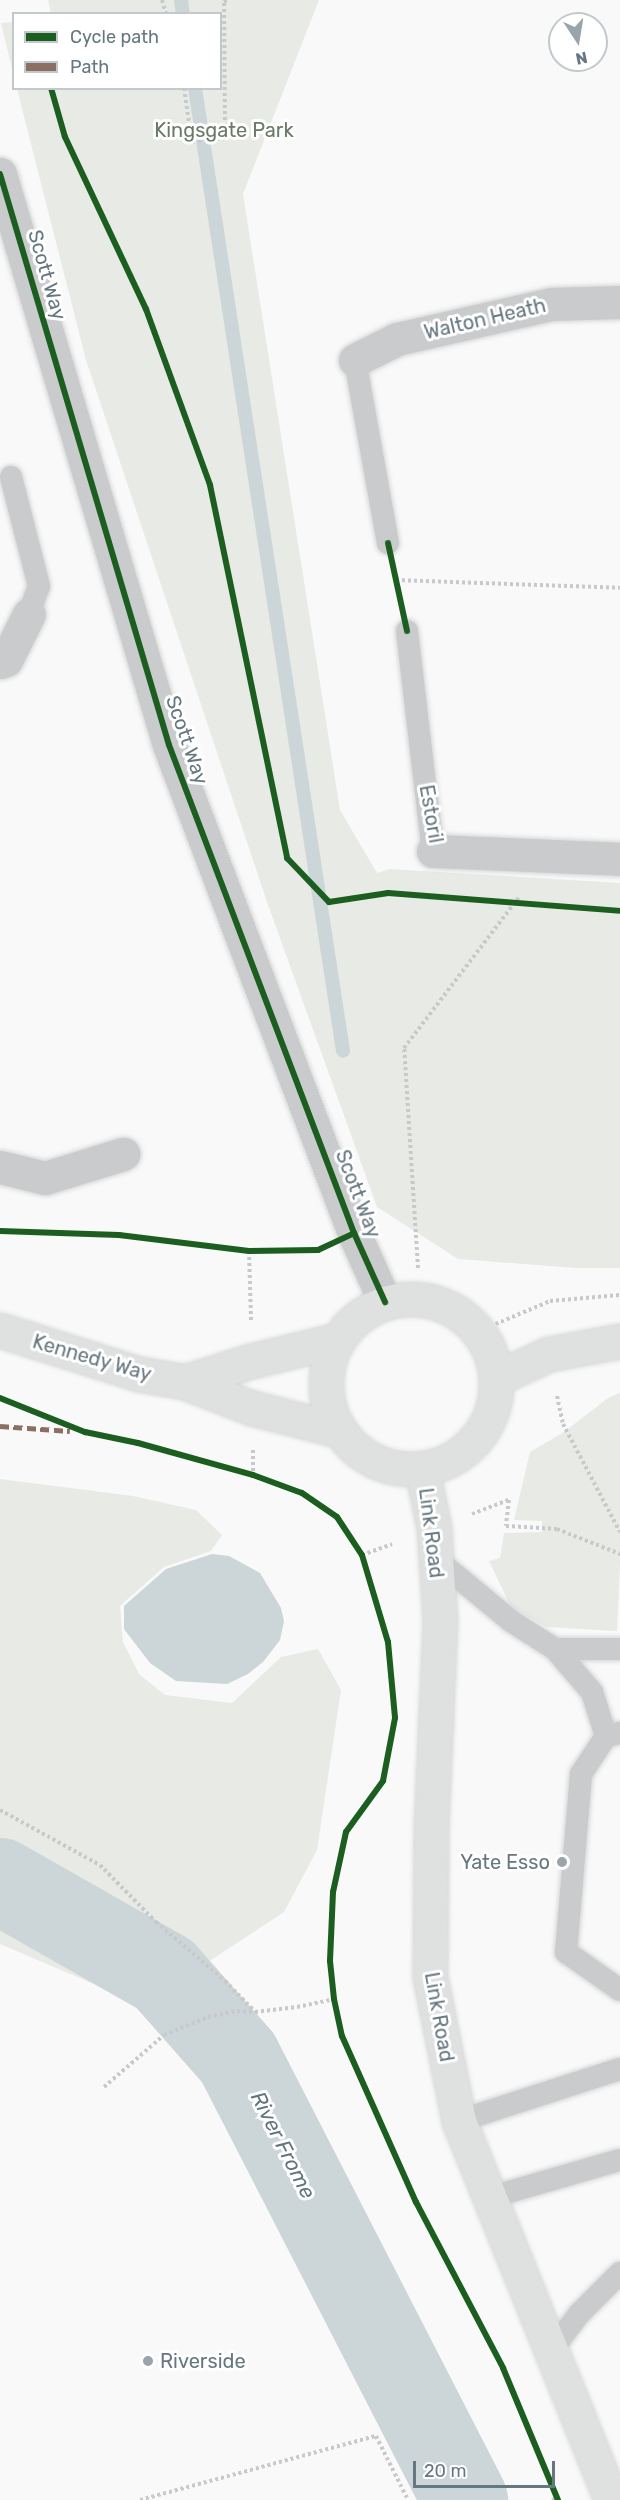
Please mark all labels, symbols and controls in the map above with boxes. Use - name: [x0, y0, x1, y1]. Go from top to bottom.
- legend: [12, 12, 222, 90]
- north arrow: [548, 12, 608, 72]
- text: Cycle path: [70, 26, 159, 48]
- text: N: [574, 48, 589, 69]
- text: Path: [70, 56, 109, 78]
- park label: Kingsgate Park: [154, 118, 294, 142]
- street label: Scott Way: [23, 227, 71, 323]
- street label: Walton Heath: [422, 293, 548, 345]
- street label: Scott Way: [161, 692, 213, 788]
- street label: Estoril: [414, 783, 448, 845]
- street label: Scott Way: [330, 1146, 386, 1242]
- street label: Kennedy Way: [29, 1329, 155, 1387]
- street label: Link Road: [414, 1486, 448, 1580]
- place label: Yate Esso: [460, 1850, 550, 1874]
- marker: Yate Esso: [555, 1855, 569, 1869]
- street label: Link Road: [419, 1970, 459, 2064]
- water label: River Frome: [245, 2087, 321, 2203]
- place label: Riverside: [160, 2349, 246, 2373]
- marker: Riverside: [141, 2354, 155, 2368]
- scale bar: [416, 2449, 558, 2487]
- text: 20 m: [424, 2460, 466, 2482]

